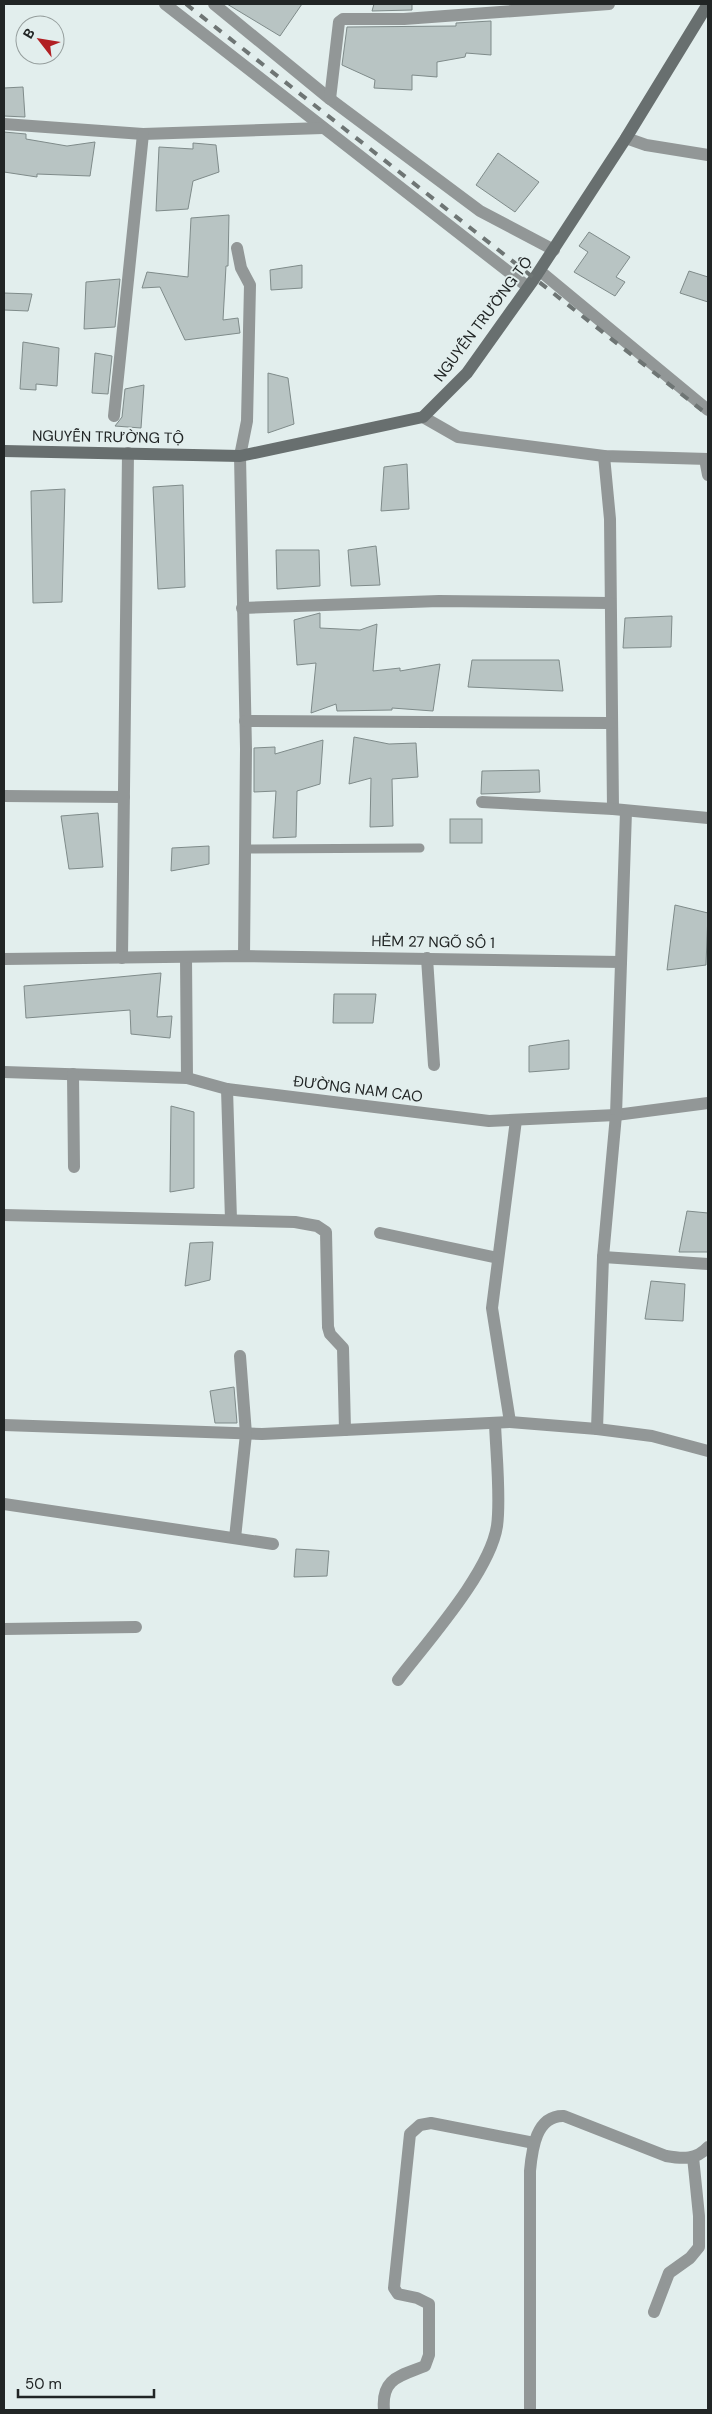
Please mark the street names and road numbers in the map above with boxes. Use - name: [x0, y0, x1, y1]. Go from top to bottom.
- street label: NGUYỄN TRƯỜNG TỘ: [429, 252, 537, 386]
- street label: NGUYỄN TRƯỜNG TỘ: [32, 426, 184, 448]
- street label: HẺM 27 NGÕ SỐ 1: [371, 931, 495, 953]
- street label: ĐƯỜNG NAM CAO: [292, 1071, 424, 1107]

